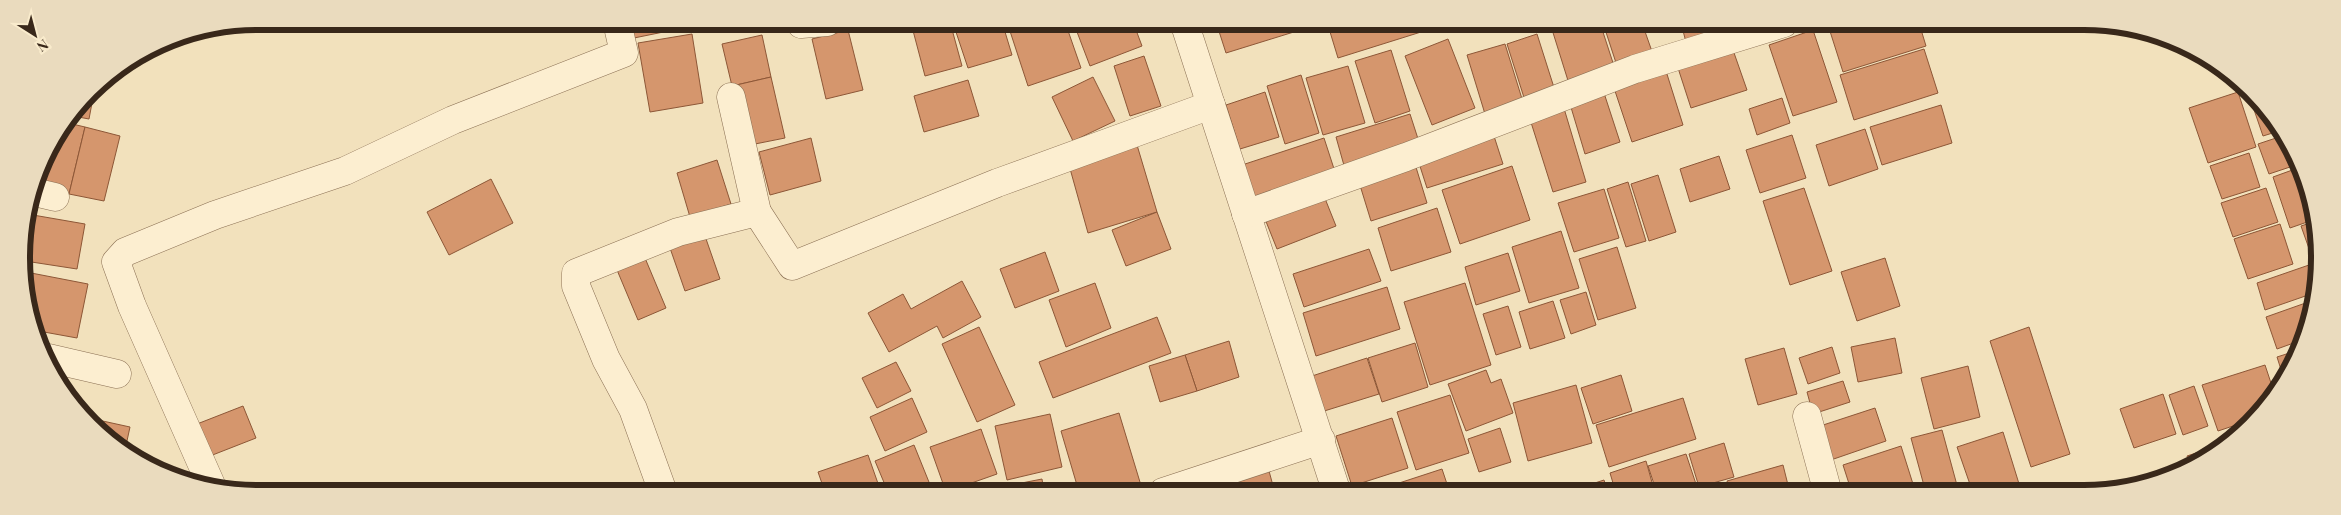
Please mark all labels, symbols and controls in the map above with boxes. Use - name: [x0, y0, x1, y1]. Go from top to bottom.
- north arrow: [10, 10, 60, 60]
- text: N: [33, 35, 53, 57]

